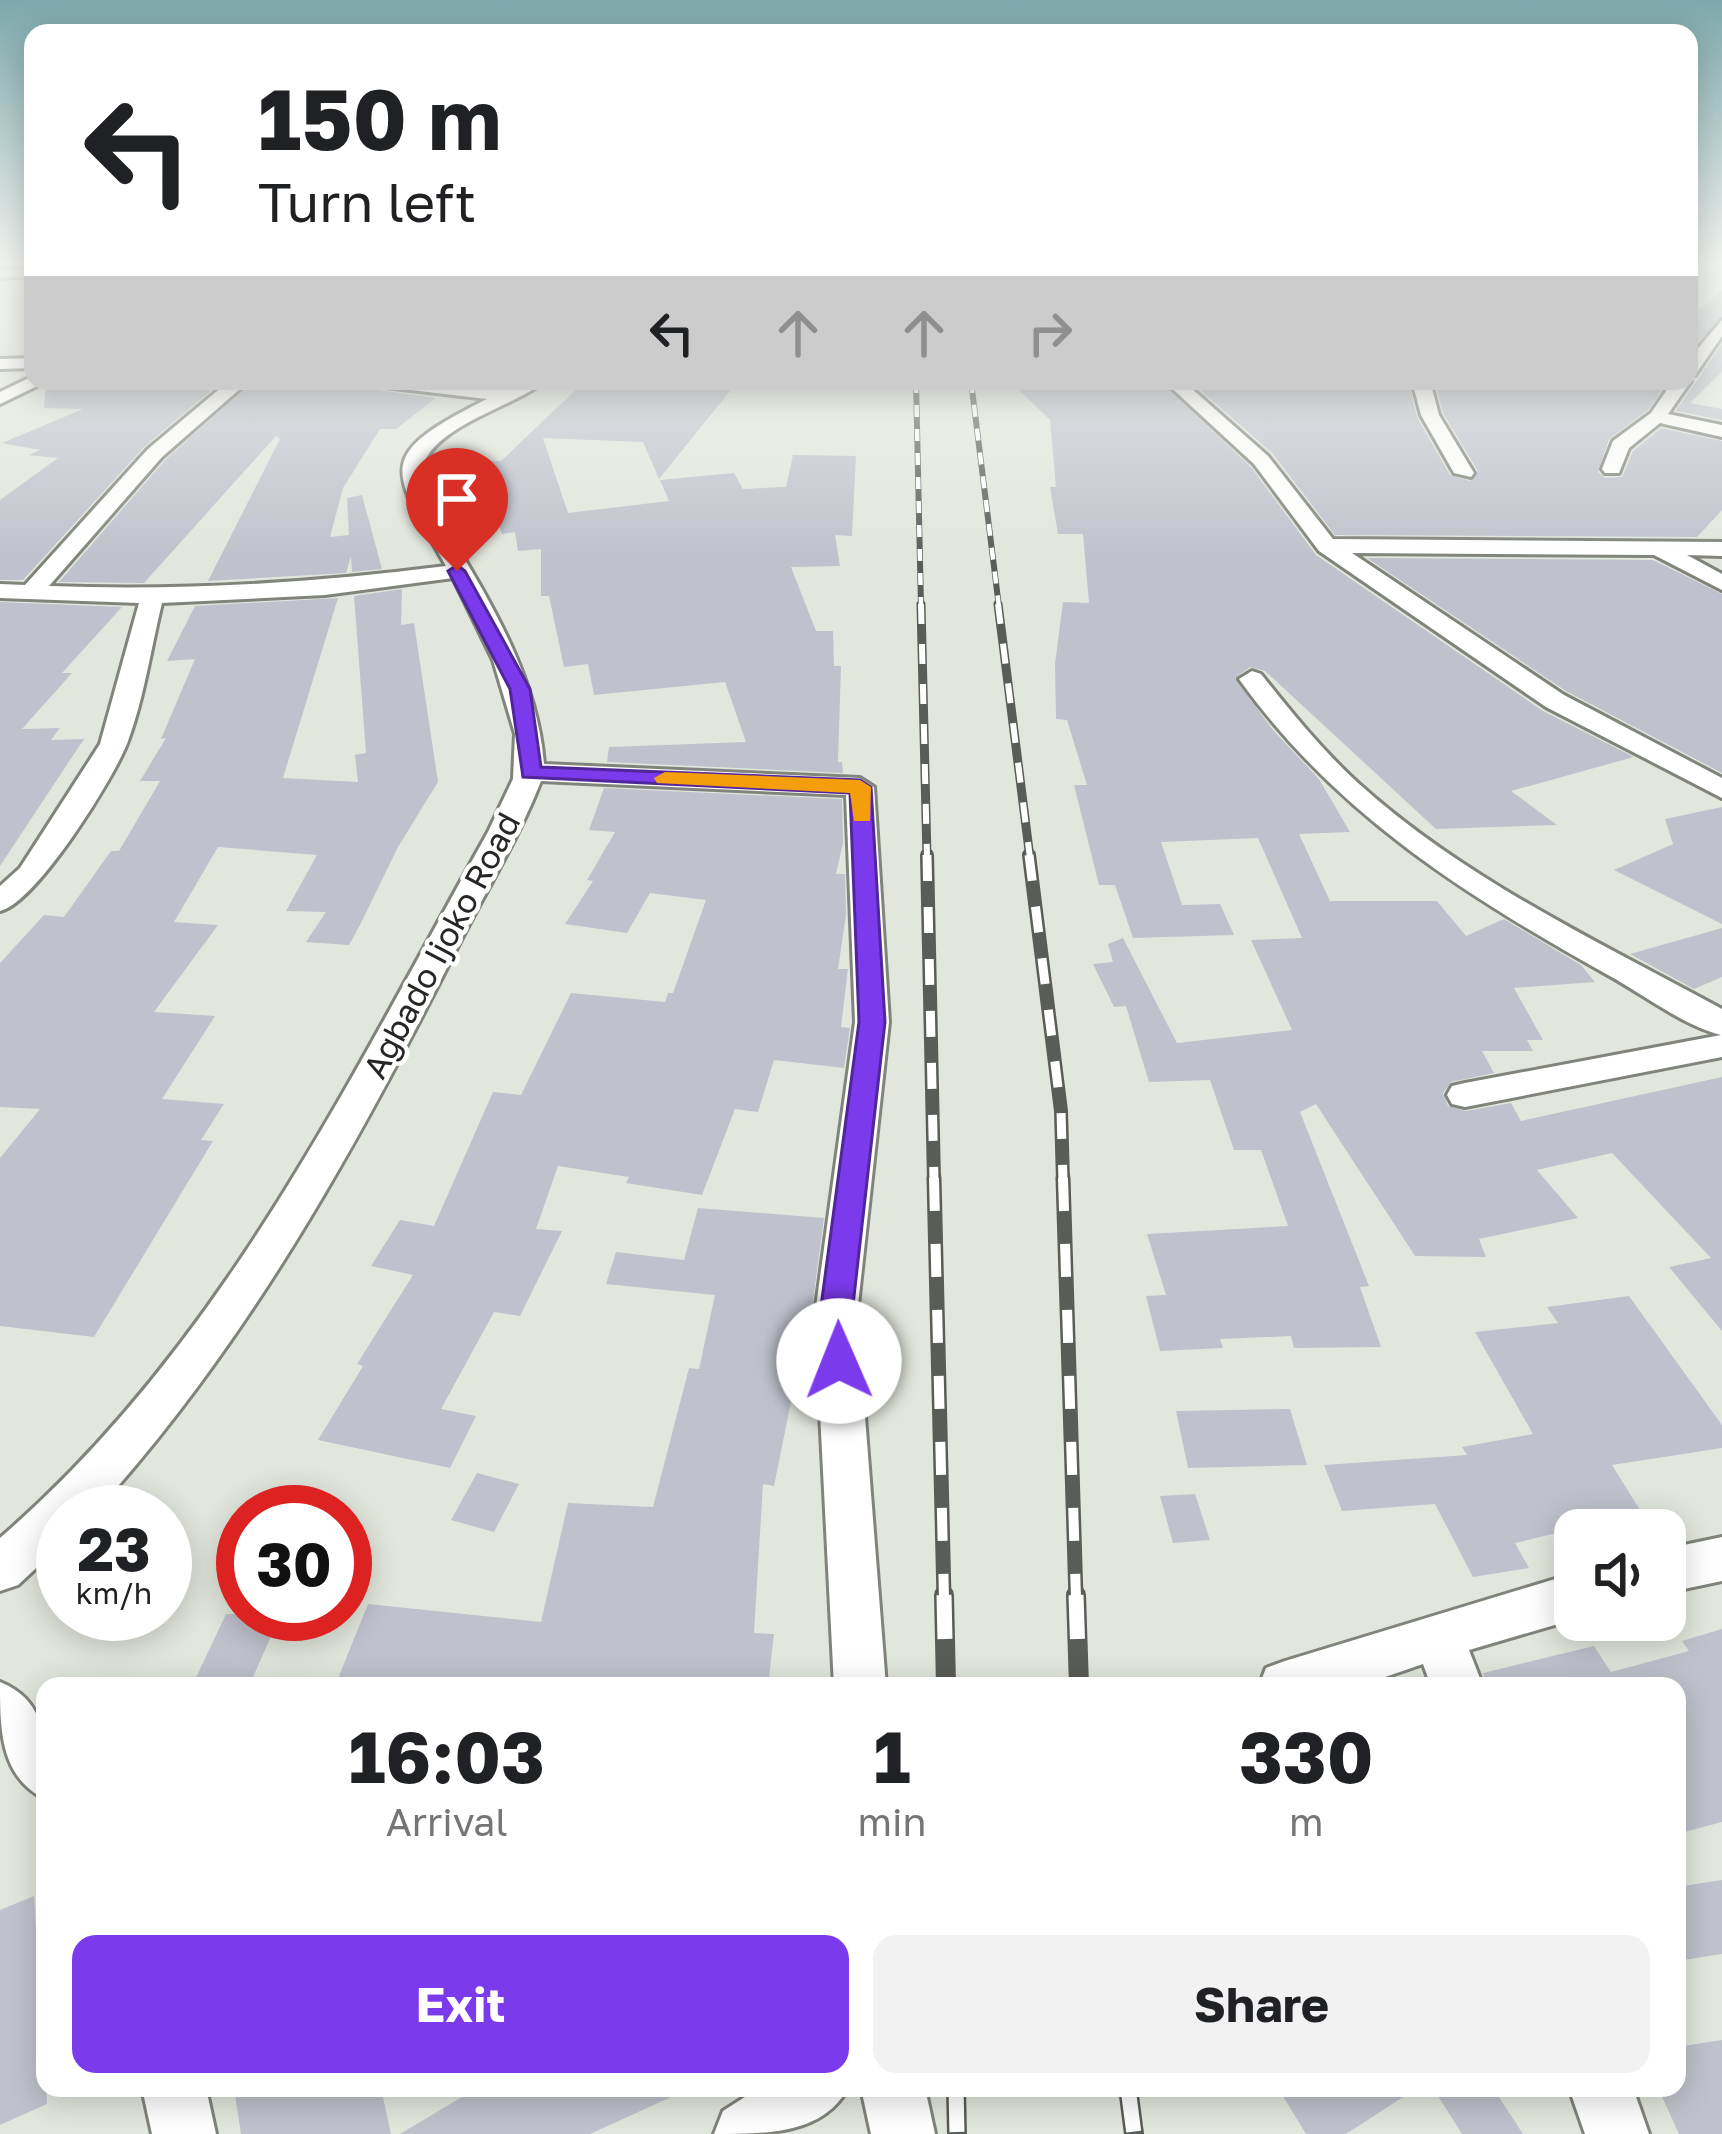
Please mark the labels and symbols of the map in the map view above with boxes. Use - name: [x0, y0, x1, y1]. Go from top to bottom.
- pin: [406, 448, 508, 571]
- street label: Agbado Ijoko Road: [354, 805, 528, 1085]
- position arrow: [776, 1298, 902, 1424]
- speed limit sign: 30: [216, 1485, 372, 1641]

